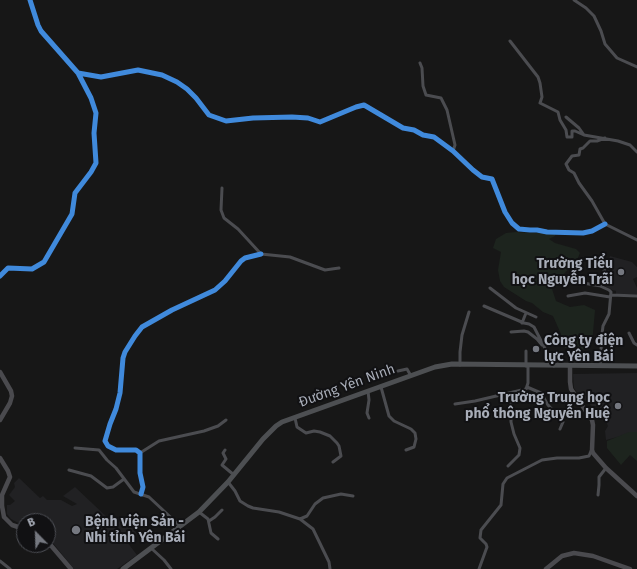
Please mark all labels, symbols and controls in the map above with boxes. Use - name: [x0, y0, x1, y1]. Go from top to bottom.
- place label: Trường Tiểu học Nguyễn Trãi: [512, 256, 613, 288]
- marker: Trường Tiểu học Nguyễn Trãi: [616, 267, 626, 277]
- place label: Công ty điện lực Yên Bái: [544, 333, 623, 366]
- marker: Công ty điện lực Yên Bái: [531, 344, 541, 354]
- street label: Đường Yên Ninh: [297, 361, 397, 411]
- place label: Trường Trung học phổ thông Nguyễn Huệ: [465, 390, 610, 422]
- marker: Trường Trung học phổ thông Nguyễn Huệ: [613, 401, 623, 411]
- north arrow: [16, 513, 56, 553]
- place label: Bệnh viện Sản - Nhi tỉnh Yên Bái: [85, 514, 185, 546]
- text: B: [26, 515, 37, 530]
- marker: Bệnh viện Sản - Nhi tỉnh Yên Bái: [70, 524, 82, 536]

